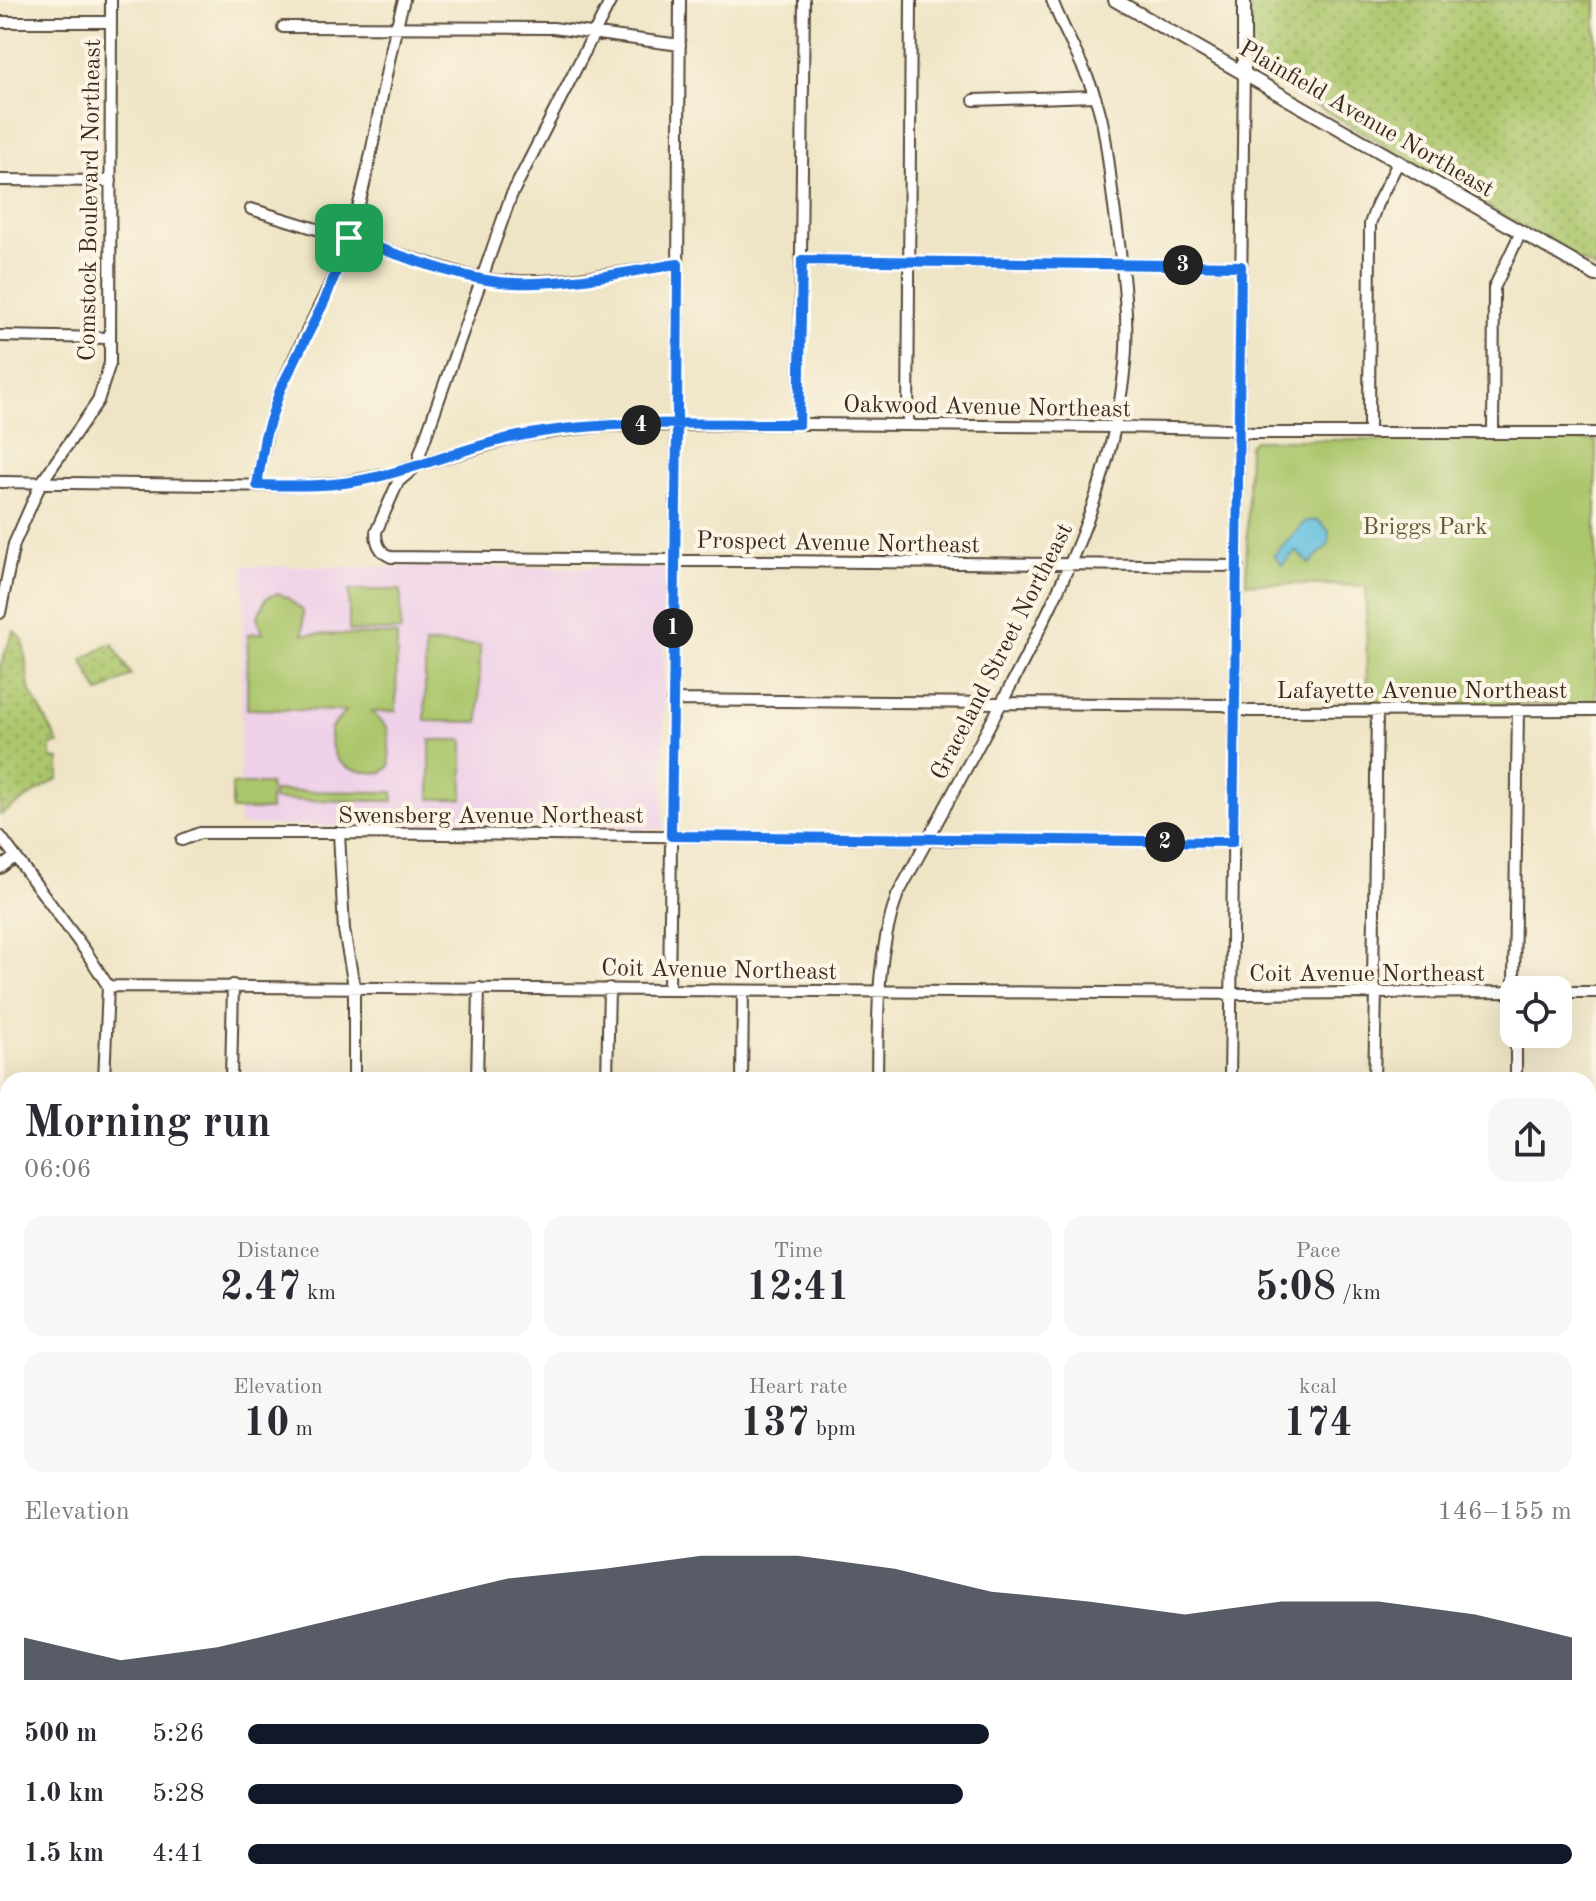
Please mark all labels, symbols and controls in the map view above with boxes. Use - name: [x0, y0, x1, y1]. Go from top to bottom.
- street label: Plainfield Avenue Northeast: [1234, 37, 1498, 203]
- street label: Comstock Boulevard Northeast: [76, 39, 106, 361]
- pin: [315, 204, 383, 272]
- icon: arrive: [327, 216, 371, 260]
- pin: 3: [1163, 245, 1203, 285]
- text: 3: [1177, 254, 1189, 276]
- street label: Oakwood Avenue Northeast: [843, 393, 1131, 423]
- pin: 4: [621, 405, 661, 445]
- text: 4: [635, 414, 647, 436]
- park label: Briggs Park: [1362, 516, 1488, 540]
- street label: Graceland Street Northeast: [927, 520, 1078, 784]
- street label: Prospect Avenue Northeast: [696, 530, 980, 558]
- pin: 1: [653, 608, 693, 648]
- text: 1: [667, 617, 679, 639]
- street label: Lafayette Avenue Northeast: [1277, 680, 1567, 704]
- street label: Swensberg Avenue Northeast: [338, 805, 644, 829]
- pin: 2: [1145, 822, 1185, 862]
- text: 2: [1159, 831, 1171, 853]
- street label: Coit Avenue Northeast: [601, 957, 837, 985]
- street label: Coit Avenue Northeast: [1249, 963, 1485, 987]
- map controls: [1500, 976, 1572, 1048]
- button: locate: [1500, 976, 1572, 1048]
- button: share: [1488, 1098, 1572, 1182]
- text: Morning run: [24, 1102, 271, 1146]
- text: 06:06: [24, 1157, 92, 1183]
- text: Distance: [237, 1240, 319, 1262]
- text: Time: [773, 1240, 823, 1262]
- text: Pace: [1296, 1240, 1340, 1262]
- text: 2.47: [220, 1269, 301, 1309]
- text: 12:41: [746, 1269, 850, 1309]
- text: 5:08: [1255, 1269, 1336, 1309]
- text: km: [301, 1282, 336, 1304]
- text: /km: [1336, 1282, 1381, 1304]
- text: Elevation: [233, 1376, 323, 1398]
- text: Heart rate: [749, 1376, 847, 1398]
- text: kcal: [1299, 1376, 1337, 1398]
- text: 10: [243, 1405, 289, 1445]
- text: 137: [740, 1405, 810, 1445]
- text: 174: [1283, 1405, 1353, 1445]
- text: m: [289, 1418, 313, 1440]
- text: bpm: [810, 1418, 856, 1440]
- text: Elevation: [24, 1499, 130, 1525]
- text: 146–155 m: [1437, 1499, 1572, 1525]
- text: 500 m: [24, 1721, 97, 1747]
- text: 5:26: [152, 1721, 205, 1747]
- text: 1.0 km: [24, 1781, 104, 1807]
- text: 5:28: [152, 1781, 205, 1807]
- text: 1.5 km: [24, 1841, 104, 1867]
- text: 4:41: [152, 1841, 205, 1867]

